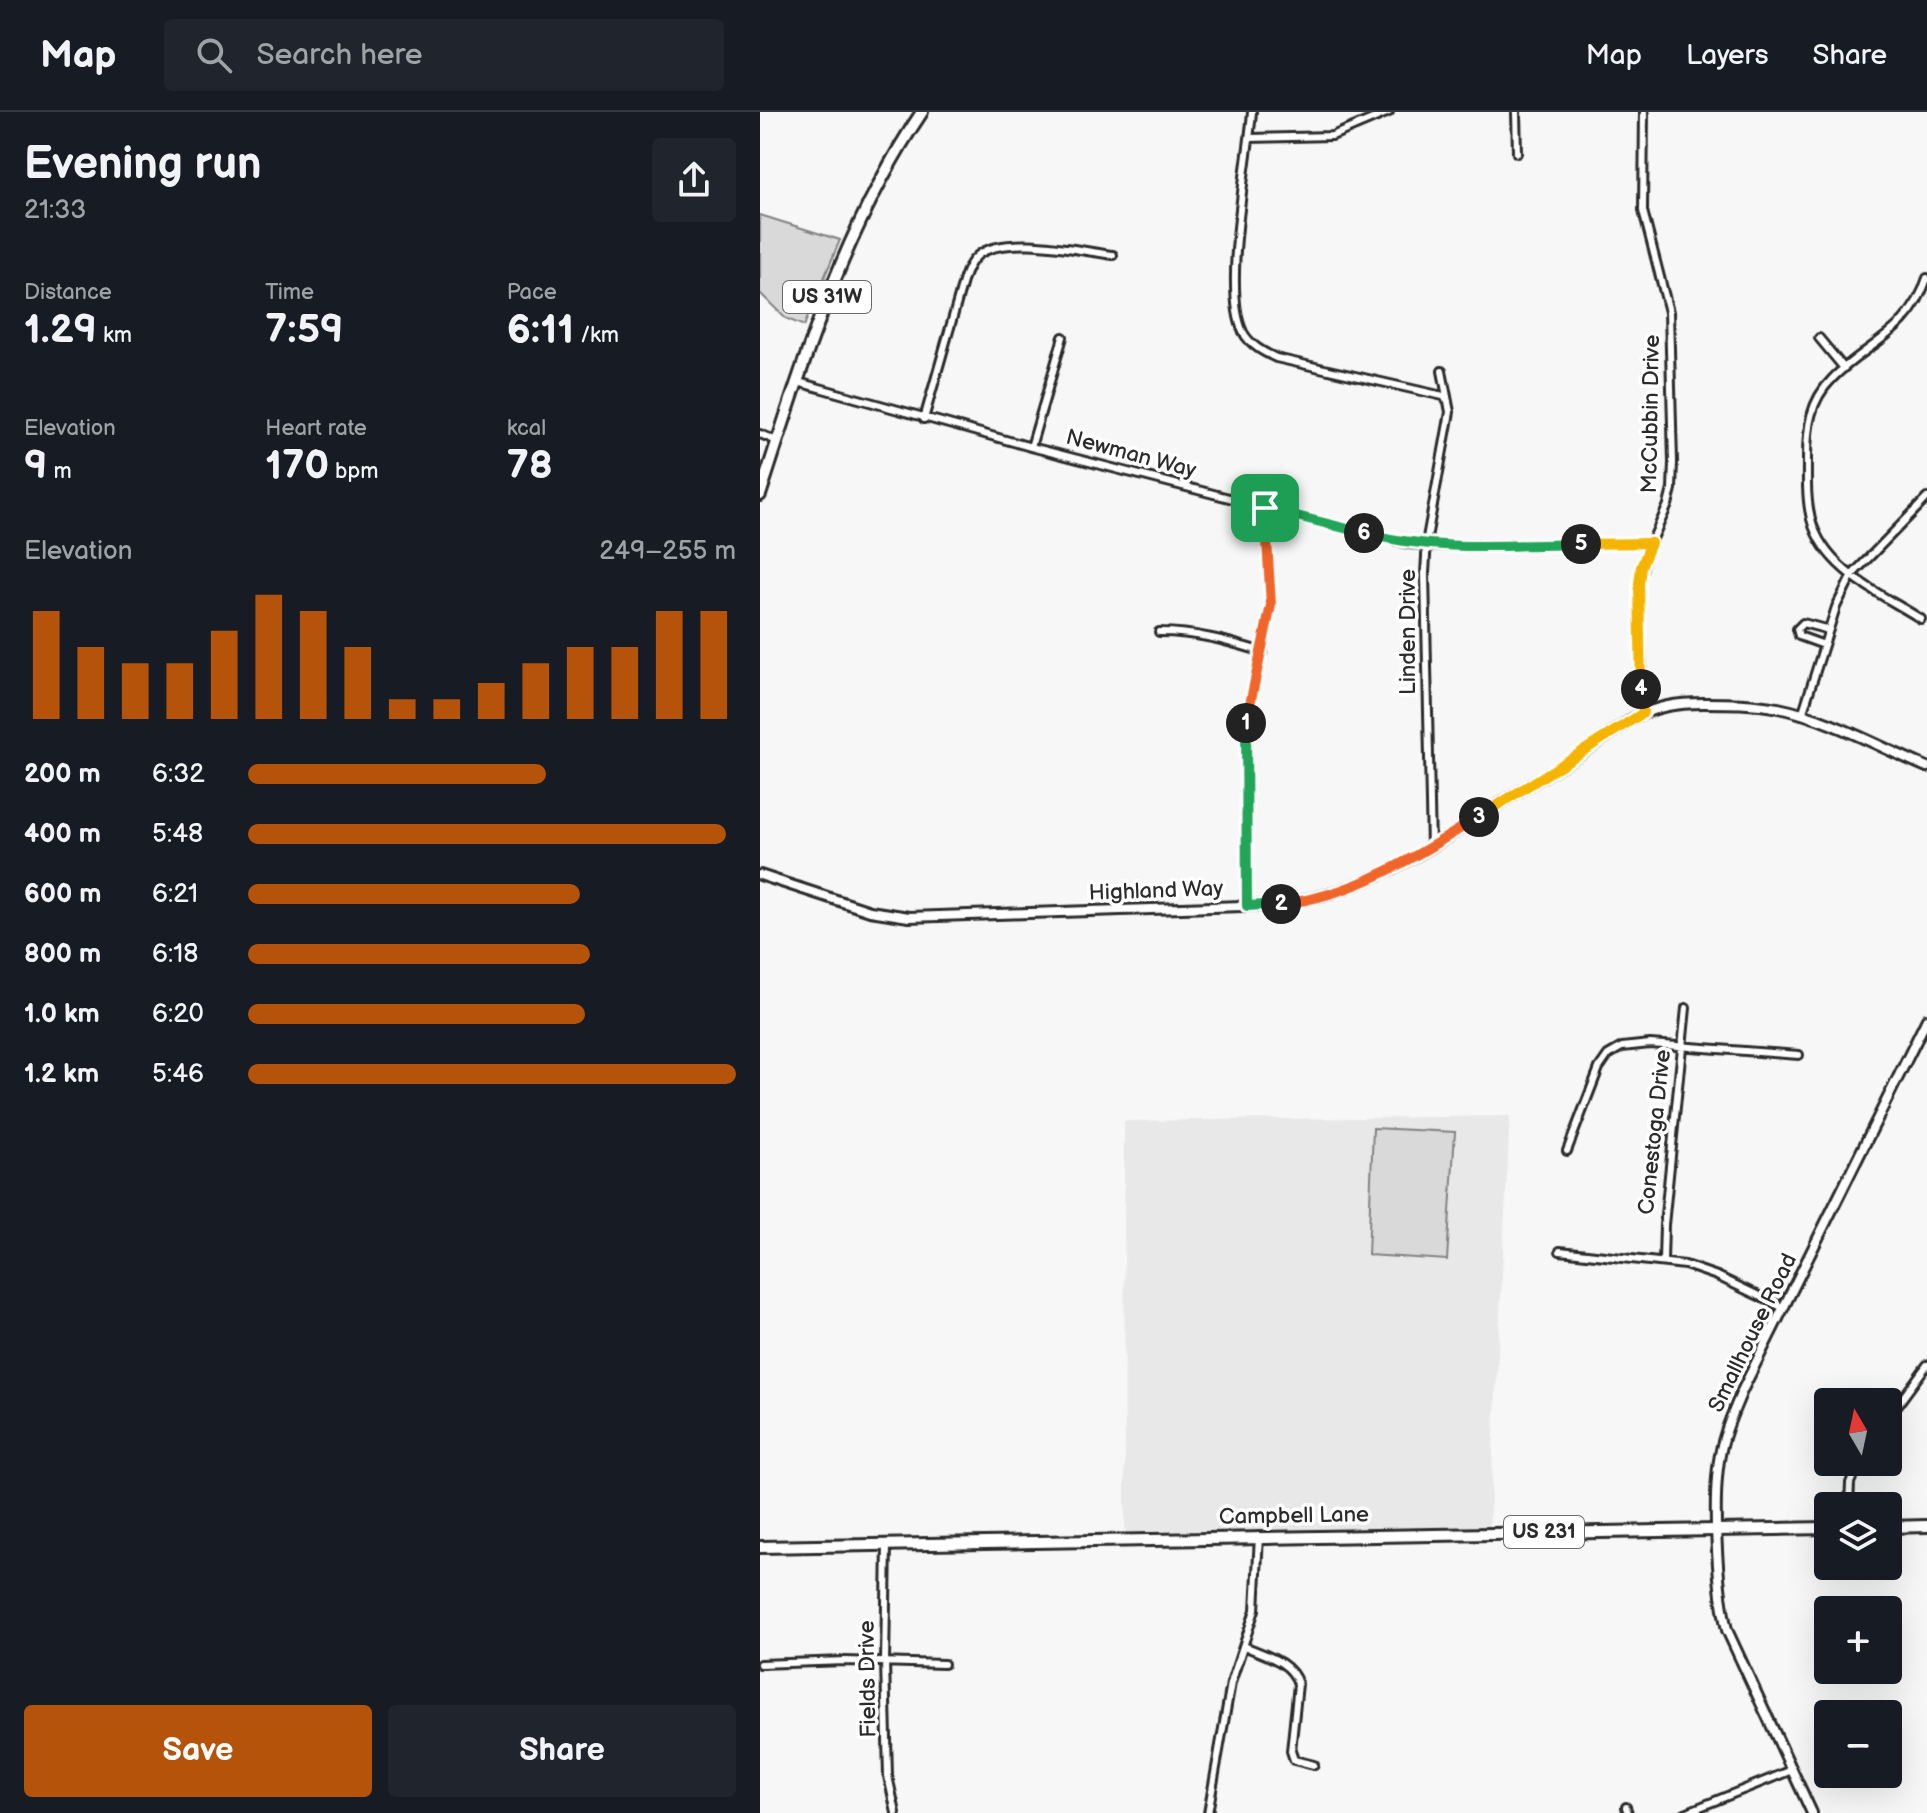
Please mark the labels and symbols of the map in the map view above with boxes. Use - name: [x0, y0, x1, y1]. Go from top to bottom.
- road number: US 31W: [783, 281, 871, 313]
- street label: McCubbin Drive: [1636, 334, 1666, 494]
- street label: Newman Way: [1063, 424, 1199, 484]
- pin: [1231, 474, 1299, 542]
- pin: 6: [1344, 513, 1384, 553]
- pin: 5: [1561, 524, 1601, 564]
- street label: Linden Drive: [1395, 569, 1422, 695]
- pin: 4: [1621, 669, 1661, 709]
- pin: 1: [1226, 703, 1266, 743]
- pin: 3: [1459, 797, 1499, 837]
- street label: Highland Way: [1088, 875, 1224, 907]
- pin: 2: [1261, 884, 1301, 924]
- street label: Conestoga Drive: [1633, 1048, 1677, 1216]
- street label: Smallhouse Road: [1703, 1249, 1803, 1417]
- north arrow: [1814, 1388, 1902, 1476]
- street label: Campbell Lane: [1219, 1501, 1369, 1531]
- road number: US 231: [1504, 1516, 1584, 1548]
- street label: Fields Drive: [853, 1620, 883, 1738]

